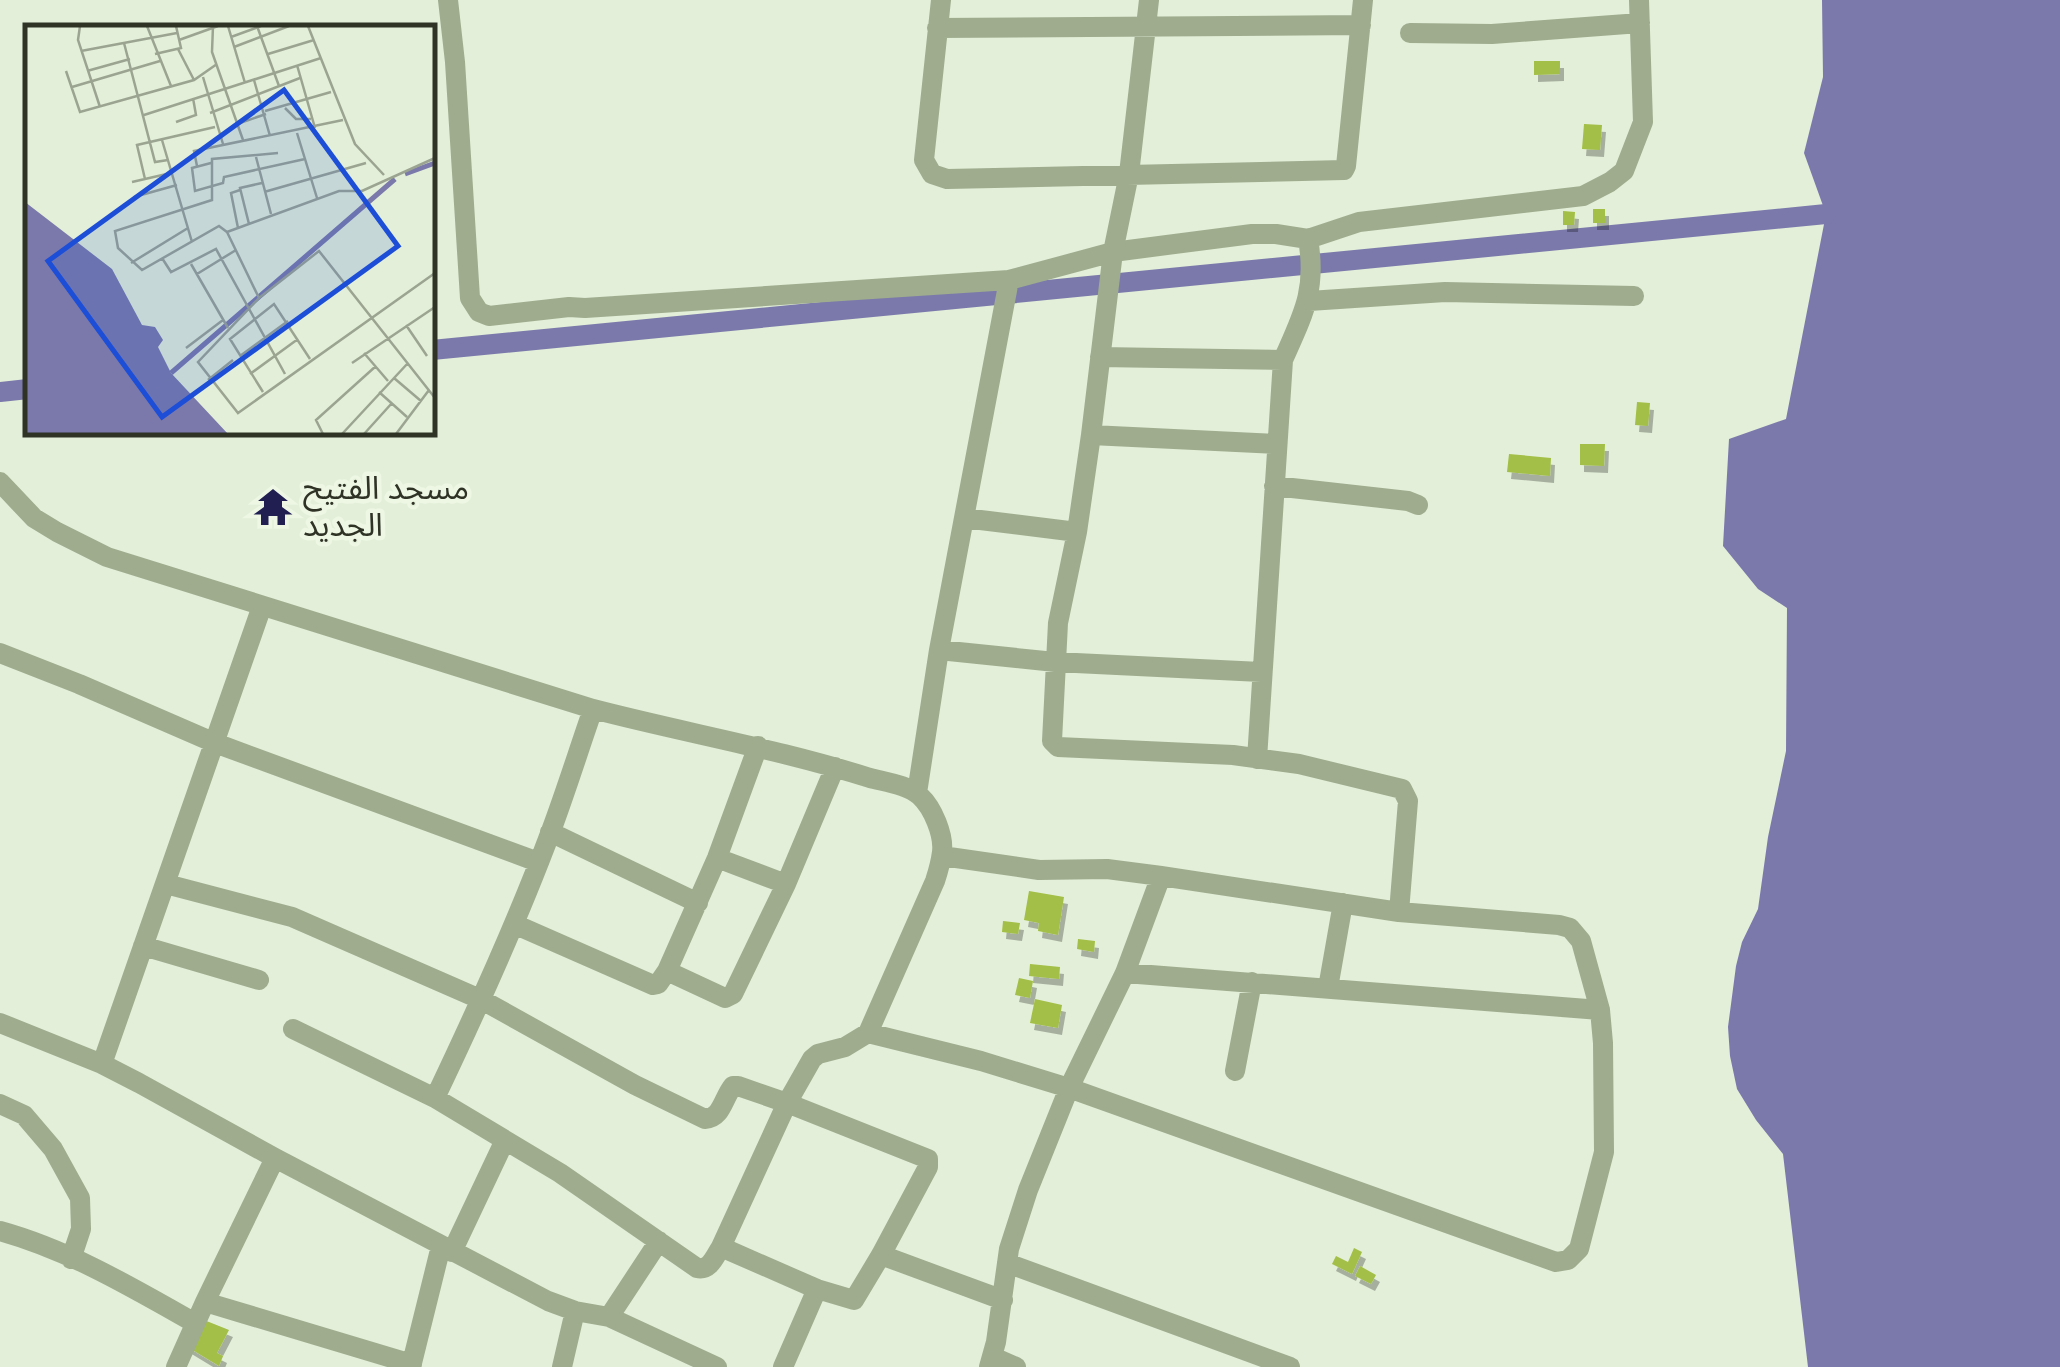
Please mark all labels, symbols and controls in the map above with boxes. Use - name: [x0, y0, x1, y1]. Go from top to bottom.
- inset map: [25, 25, 435, 435]
- place label: مسجد الفتيح الجديد: [303, 470, 469, 545]
- temple icon: مسجد الفتيح الجديد: [252, 486, 294, 528]

